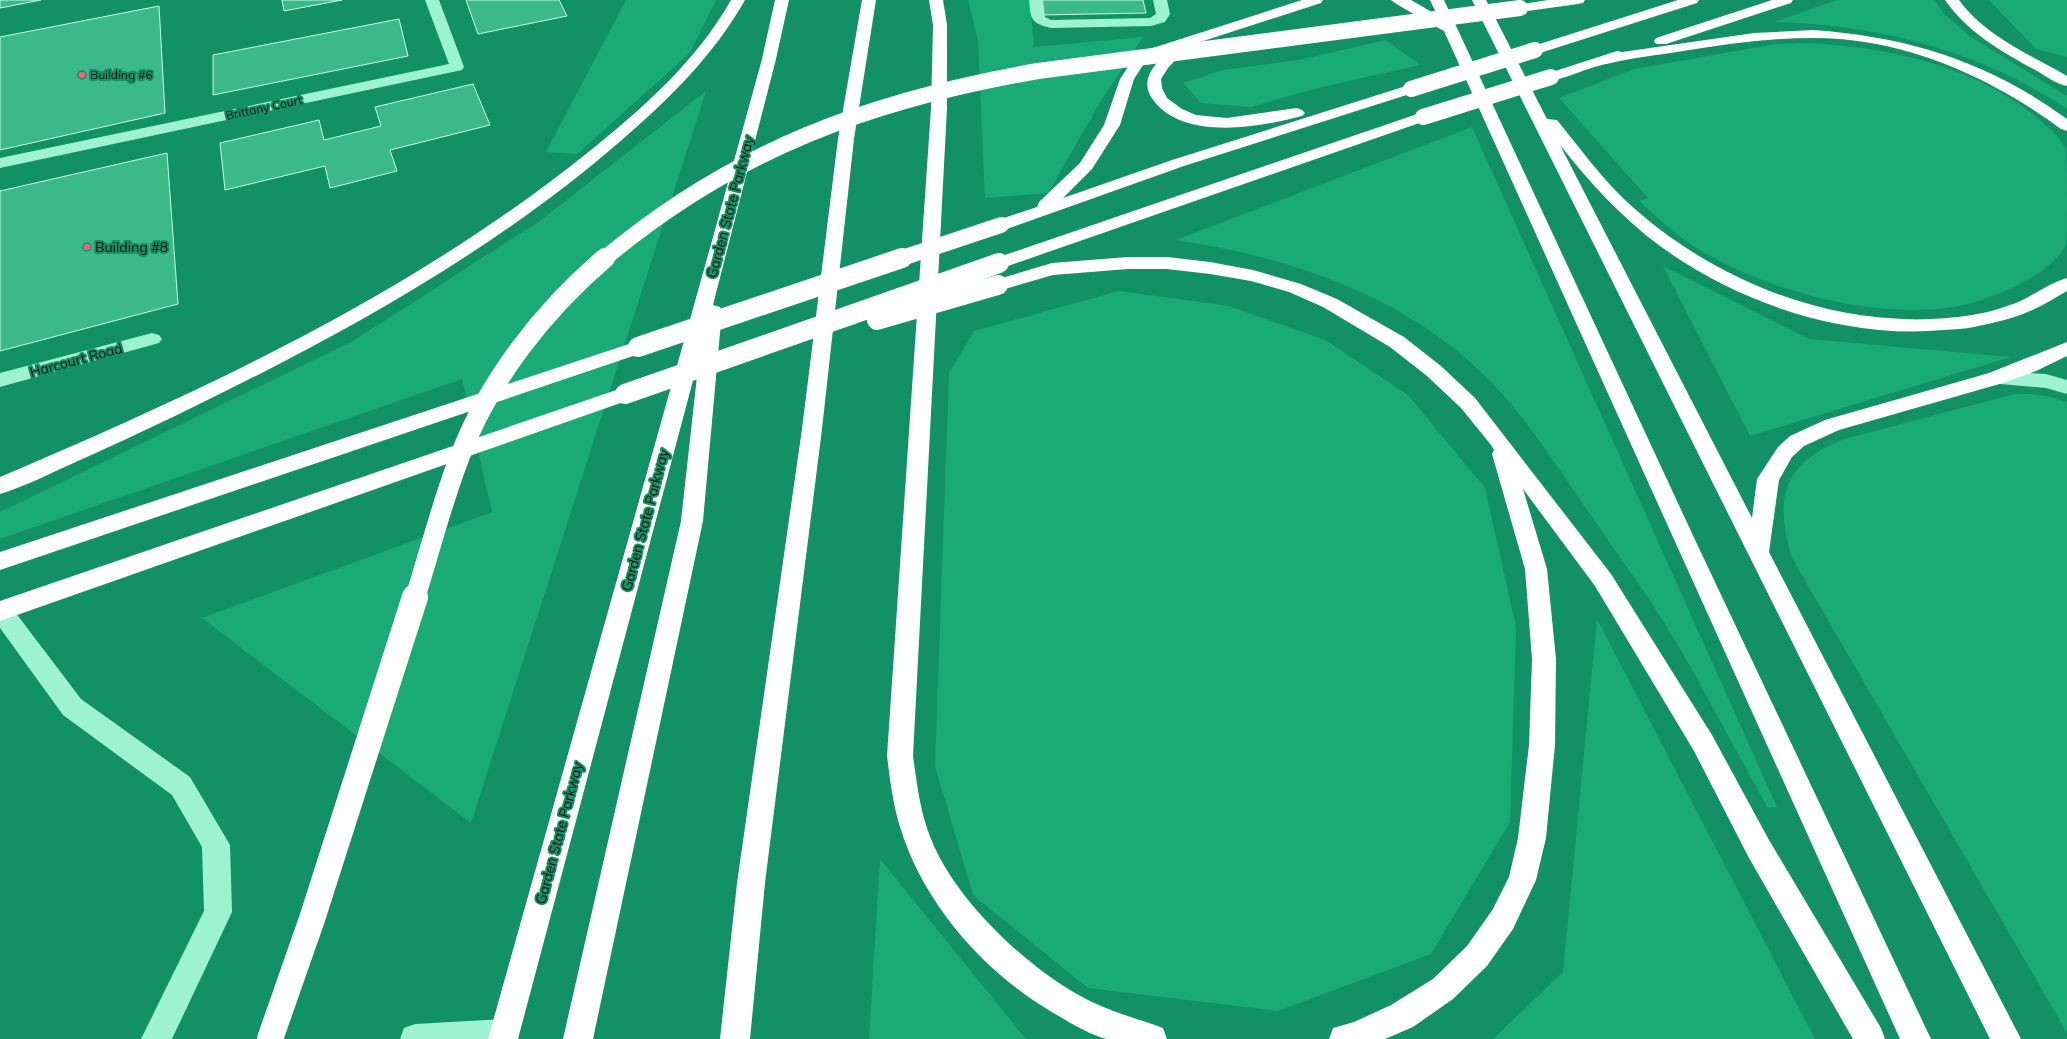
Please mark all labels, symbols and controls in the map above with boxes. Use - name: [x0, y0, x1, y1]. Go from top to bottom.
- place label: Building #6: [90, 67, 153, 82]
- marker: Building #6: [77, 70, 87, 80]
- street label: Brittany Court: [224, 92, 303, 123]
- street label: Garden State Parkway: [702, 133, 758, 280]
- place label: Building #8: [95, 238, 168, 256]
- marker: Building #8: [82, 242, 92, 252]
- street label: Harcourt Road: [28, 339, 124, 381]
- street label: Garden State Parkway: [617, 446, 673, 593]
- street label: Garden State Parkway: [531, 759, 587, 906]

